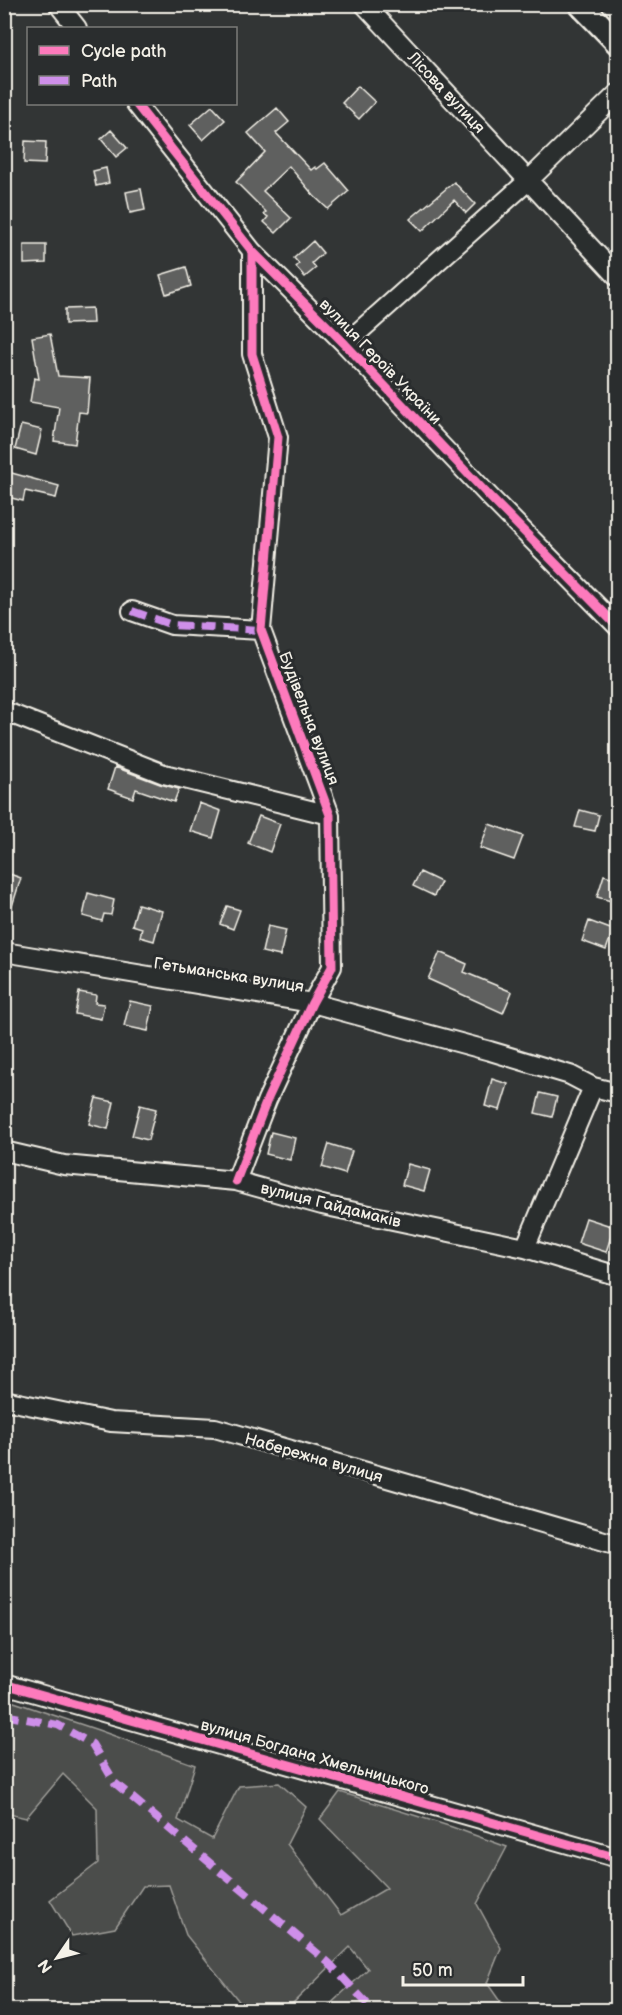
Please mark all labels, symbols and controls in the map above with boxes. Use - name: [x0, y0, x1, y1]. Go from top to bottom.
- legend: [27, 27, 237, 105]
- text: Cycle path: [81, 41, 167, 62]
- street label: Лісова вулиця: [403, 48, 489, 138]
- text: Path: [81, 71, 117, 92]
- street label: вулиця Героїв України: [315, 295, 445, 429]
- street label: Будівельна вулиця: [274, 649, 343, 788]
- street label: Гетьманська вулиця: [152, 954, 305, 997]
- street label: вулиця Гайдамаків: [259, 1179, 403, 1232]
- street label: Набережна вулиця: [242, 1430, 385, 1487]
- street label: вулиця Богдана Хмельницького: [198, 1716, 431, 1799]
- north arrow: [27, 1928, 87, 1988]
- scale bar: [403, 1949, 523, 1987]
- text: N: [35, 1955, 57, 1976]
- text: 50 m: [412, 1960, 453, 1981]

